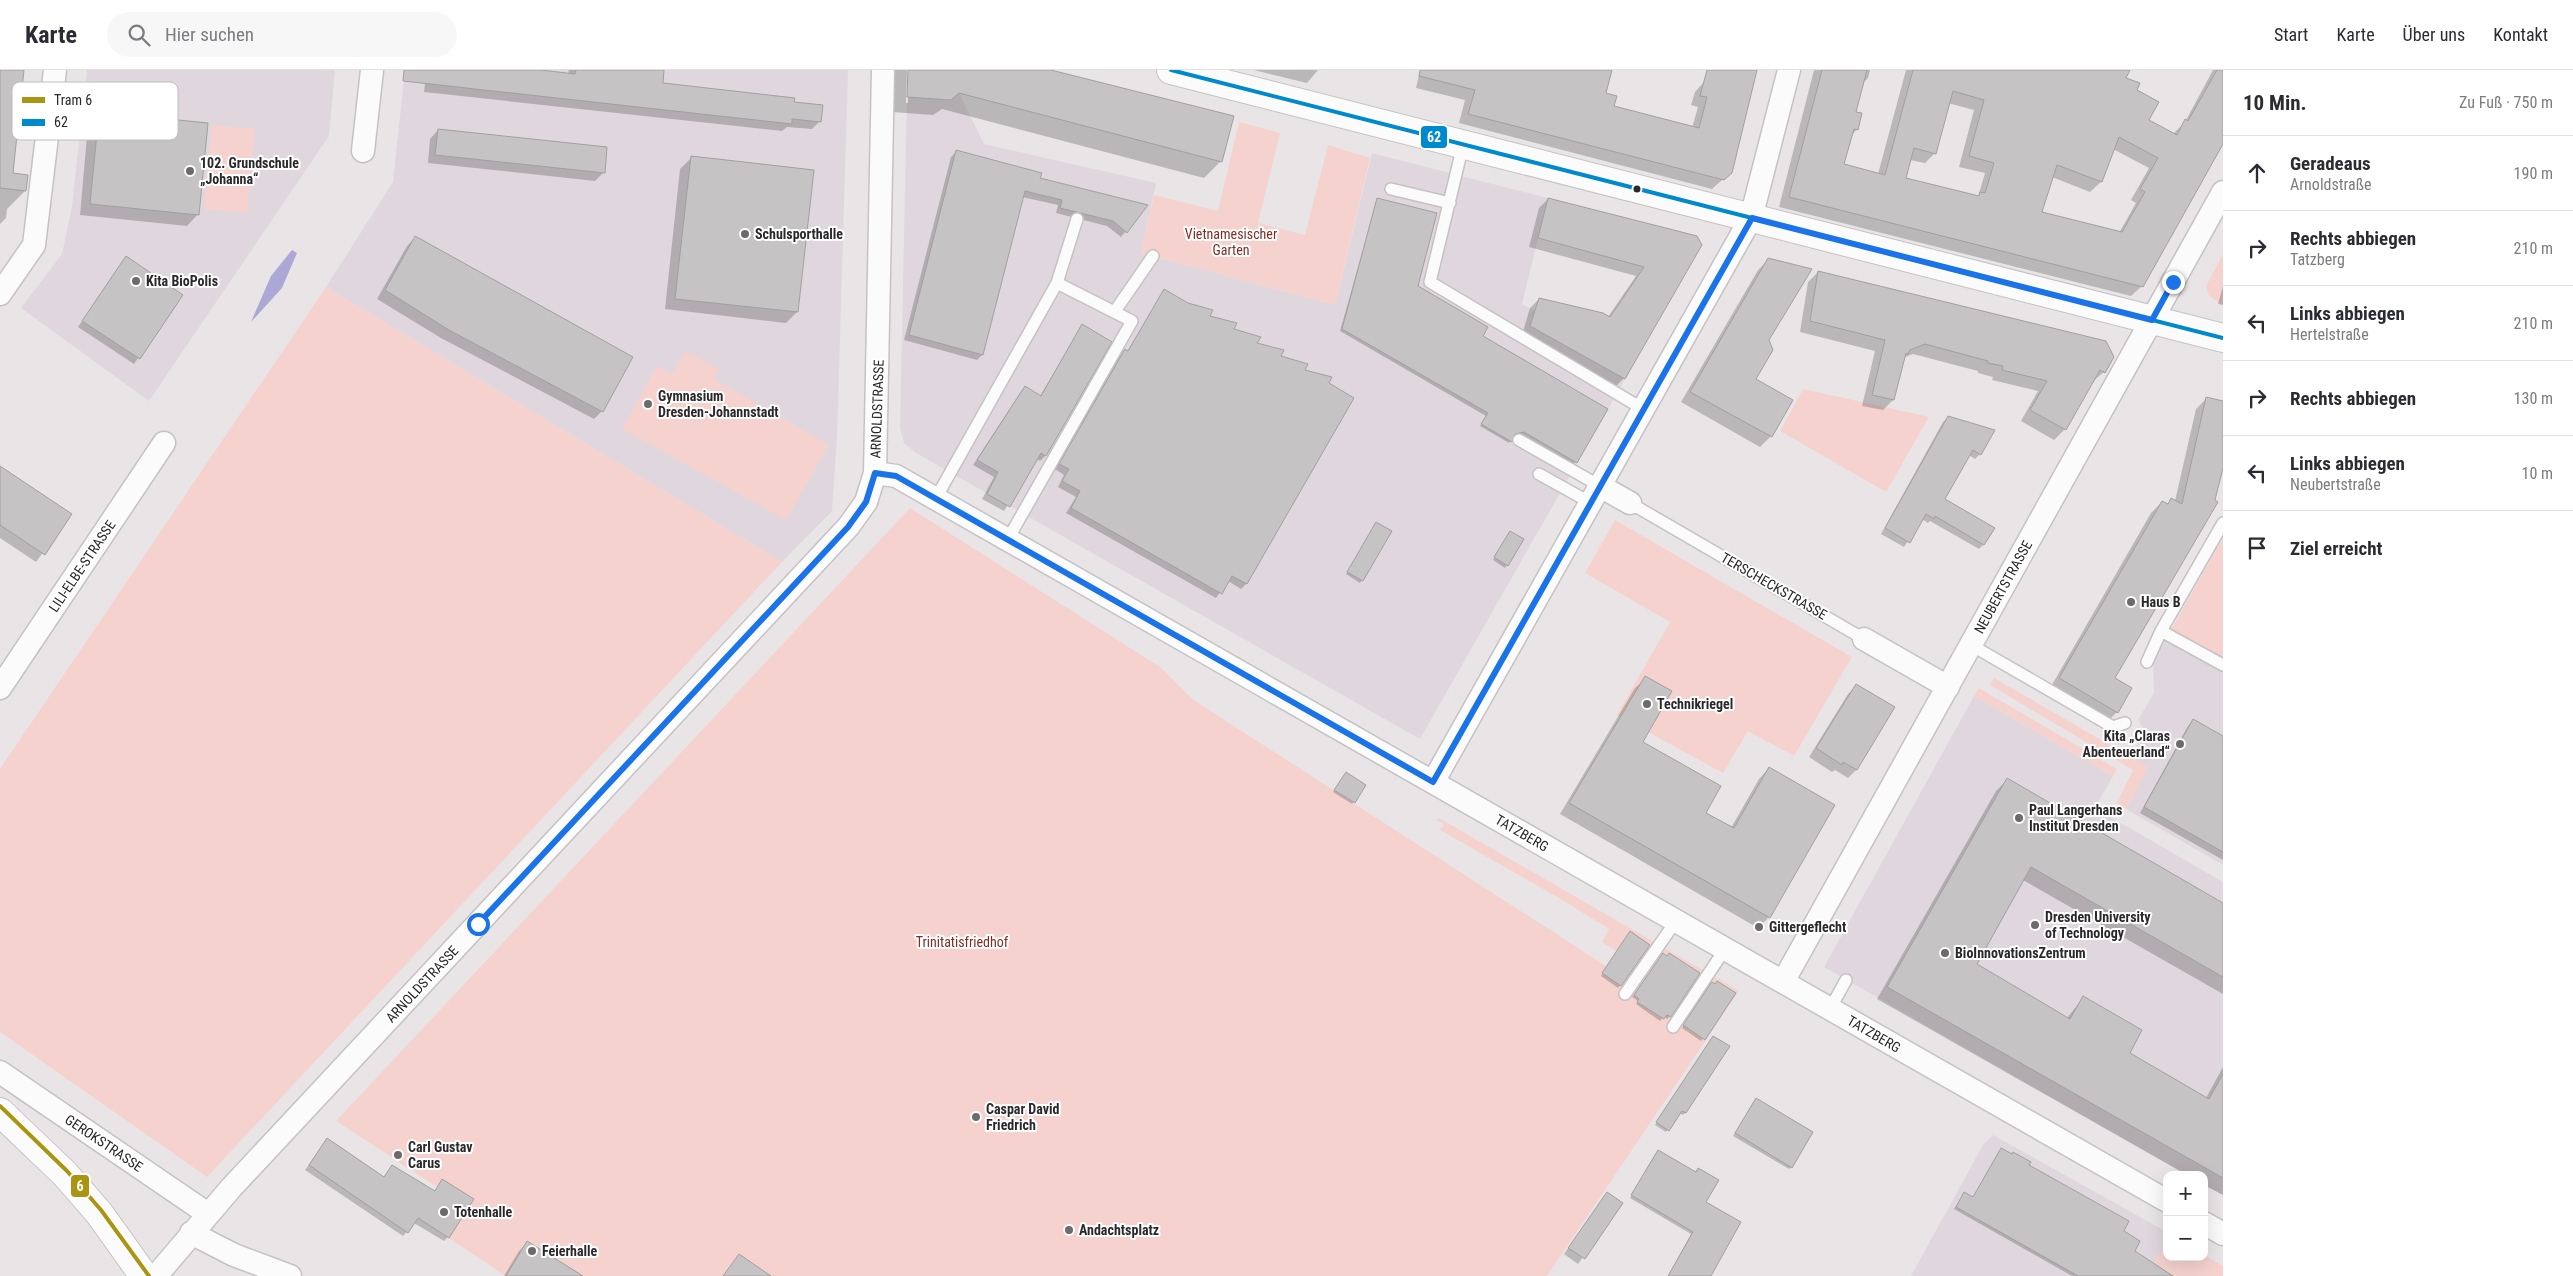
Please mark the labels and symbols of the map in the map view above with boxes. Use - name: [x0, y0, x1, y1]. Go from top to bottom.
- legend: [12, 82, 178, 140]
- text: Tram 6: [54, 92, 92, 108]
- text: 62: [54, 114, 68, 130]
- line badge: 62: [1420, 125, 1448, 149]
- text: 62: [1427, 129, 1441, 145]
- place label: 102. Grundschule „Johanna“: [200, 155, 299, 187]
- marker: 102. Grundschule „Johanna“: [184, 165, 196, 177]
- unlabelled marker: [1632, 184, 1642, 194]
- place label: Schulsporthalle: [755, 226, 843, 242]
- park label: Vietnamesischer Garten: [1185, 226, 1277, 258]
- marker: Schulsporthalle: [739, 228, 751, 240]
- route end: [2162, 271, 2185, 294]
- place label: Kita BioPolis: [146, 273, 218, 289]
- marker: Kita BioPolis: [130, 275, 142, 287]
- street label: ARNOLDSTRASSE: [867, 359, 887, 459]
- place label: Gymnasium Dresden-Johannstadt: [658, 388, 779, 420]
- marker: Gymnasium Dresden-Johannstadt: [642, 398, 654, 410]
- street label: LILI-ELBE-STRASSE: [45, 517, 119, 615]
- street label: NEUBERTSTRASSE: [1971, 538, 2035, 636]
- street label: TERSCHECKSTRASSE: [1718, 549, 1830, 623]
- place label: Haus B: [2141, 594, 2181, 610]
- marker: Haus B: [2125, 596, 2137, 608]
- place label: Technikriegel: [1657, 696, 1733, 712]
- marker: Technikriegel: [1641, 698, 1653, 710]
- place label: Kita „Claras Abenteuerland“: [2083, 728, 2170, 760]
- marker: Kita „Claras Abenteuerland“: [2174, 738, 2186, 750]
- place label: Paul Langerhans Institut Dresden: [2029, 802, 2122, 834]
- street label: TATZBERG: [1493, 811, 1551, 855]
- marker: Paul Langerhans Institut Dresden: [2013, 812, 2025, 824]
- place label: Dresden University of Technology: [2045, 909, 2151, 941]
- route start: [467, 913, 490, 936]
- place label: Gittergeflecht: [1769, 919, 1846, 935]
- marker: Dresden University of Technology: [2029, 919, 2041, 931]
- marker: Gittergeflecht: [1753, 921, 1765, 933]
- park label: Trinitatisfriedhof: [916, 934, 1009, 950]
- street label: ARNOLDSTRASSE: [382, 942, 462, 1026]
- place label: BioInnovationsZentrum: [1955, 945, 2086, 961]
- marker: BioInnovationsZentrum: [1939, 947, 1951, 959]
- street label: TATZBERG: [1845, 1012, 1903, 1056]
- place label: Caspar David Friedrich: [986, 1101, 1060, 1133]
- street label: GEROKSTRASSE: [62, 1111, 146, 1175]
- marker: Caspar David Friedrich: [970, 1111, 982, 1123]
- place label: Carl Gustav Carus: [408, 1139, 473, 1171]
- marker: Carl Gustav Carus: [392, 1149, 404, 1161]
- line badge: 6: [70, 1174, 90, 1198]
- text: 6: [76, 1178, 84, 1194]
- place label: Totenhalle: [454, 1204, 513, 1220]
- marker: Totenhalle: [438, 1206, 450, 1218]
- place label: Andachtsplatz: [1079, 1222, 1159, 1238]
- marker: Andachtsplatz: [1063, 1224, 1075, 1236]
- place label: Feierhalle: [542, 1243, 598, 1259]
- marker: Feierhalle: [526, 1245, 538, 1257]

